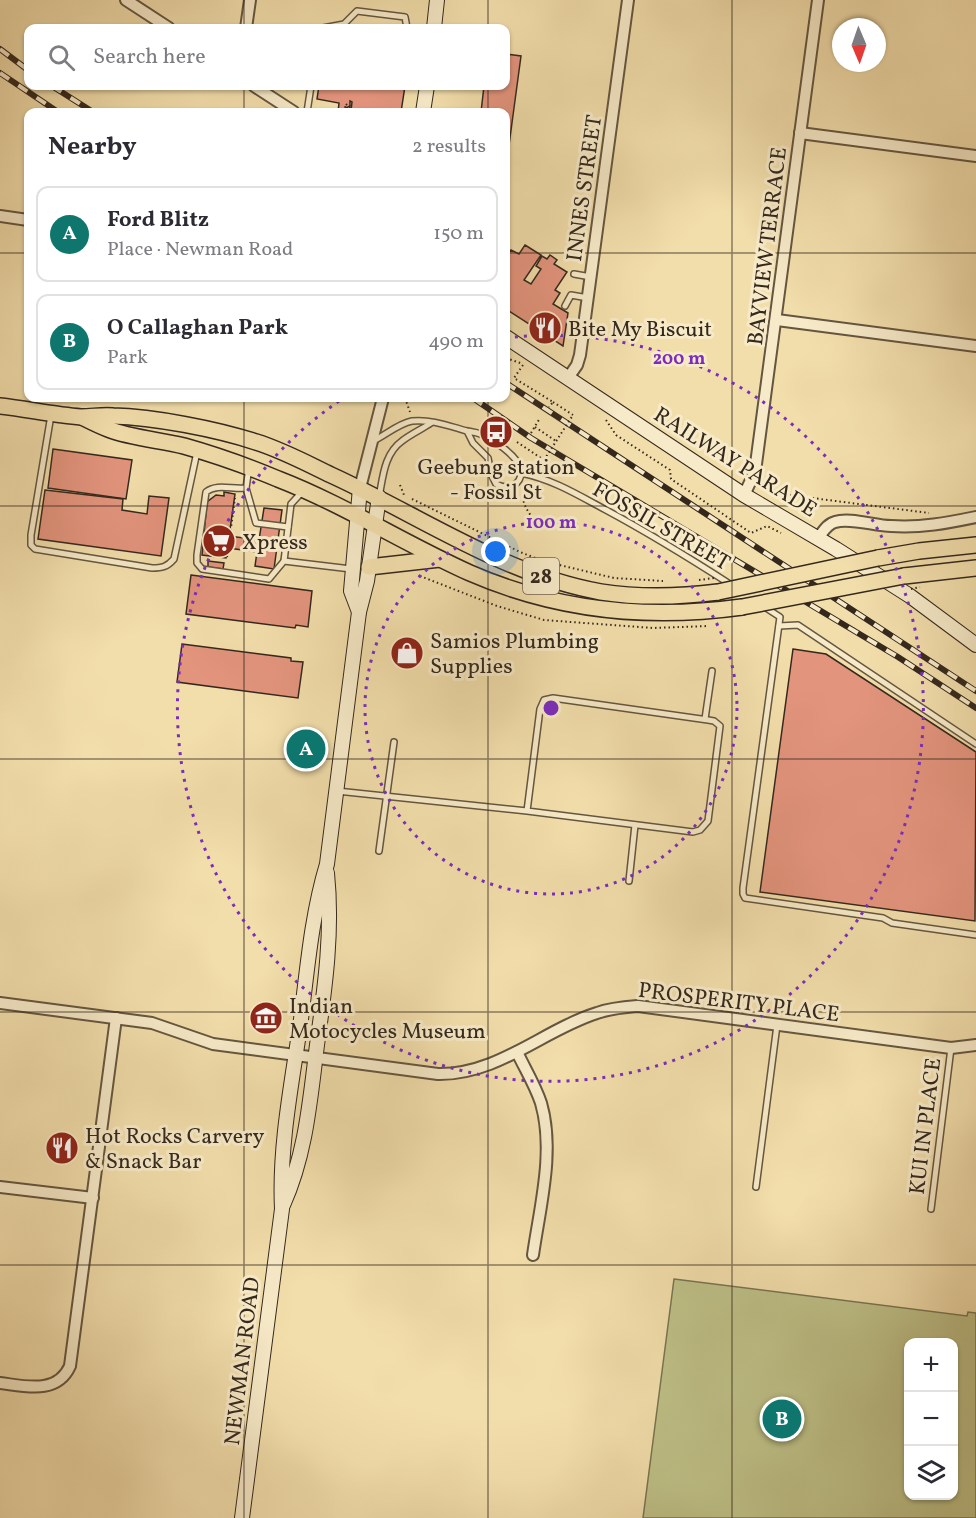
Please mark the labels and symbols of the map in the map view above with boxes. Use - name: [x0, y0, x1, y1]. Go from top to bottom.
- north arrow: [832, 18, 886, 72]
- street label: INNES STREET: [560, 113, 611, 264]
- street label: BAYVIEW TERRACE: [741, 145, 796, 347]
- restaurant icon: Bite My Biscuit: [527, 310, 563, 346]
- place label: Bite My Biscuit: [568, 315, 712, 346]
- text: 200 m: [653, 347, 705, 372]
- street label: RAILWAY PARADE: [647, 400, 822, 526]
- bus stop icon: Geebung station - Fossil St: [478, 414, 514, 450]
- place label: Geebung station - Fossil St: [417, 453, 575, 509]
- street label: FOSSIL STREET: [586, 475, 736, 579]
- text: 100 m: [526, 511, 576, 536]
- supermarket icon: Xpress: [201, 523, 237, 559]
- place label: Xpress: [242, 528, 308, 559]
- your location: [481, 537, 510, 566]
- road number: 28: [523, 558, 559, 594]
- place label: Samios Plumbing Supplies: [430, 627, 599, 683]
- shop icon: Samios Plumbing Supplies: [389, 635, 425, 671]
- centre of rings: [541, 698, 561, 718]
- pin: A: [286, 726, 326, 771]
- street label: PROSPERITY PLACE: [636, 976, 841, 1031]
- place label: Indian Motocycles Museum: [289, 992, 486, 1048]
- museum icon: Indian Motocycles Museum: [248, 1000, 284, 1036]
- street label: KUI IN PLACE: [903, 1056, 950, 1196]
- place label: Hot Rocks Carvery & Snack Bar: [85, 1122, 264, 1178]
- restaurant icon: Hot Rocks Carvery & Snack Bar: [44, 1130, 80, 1166]
- street label: NEWMAN ROAD: [218, 1275, 269, 1447]
- pin: B: [762, 1396, 802, 1442]

